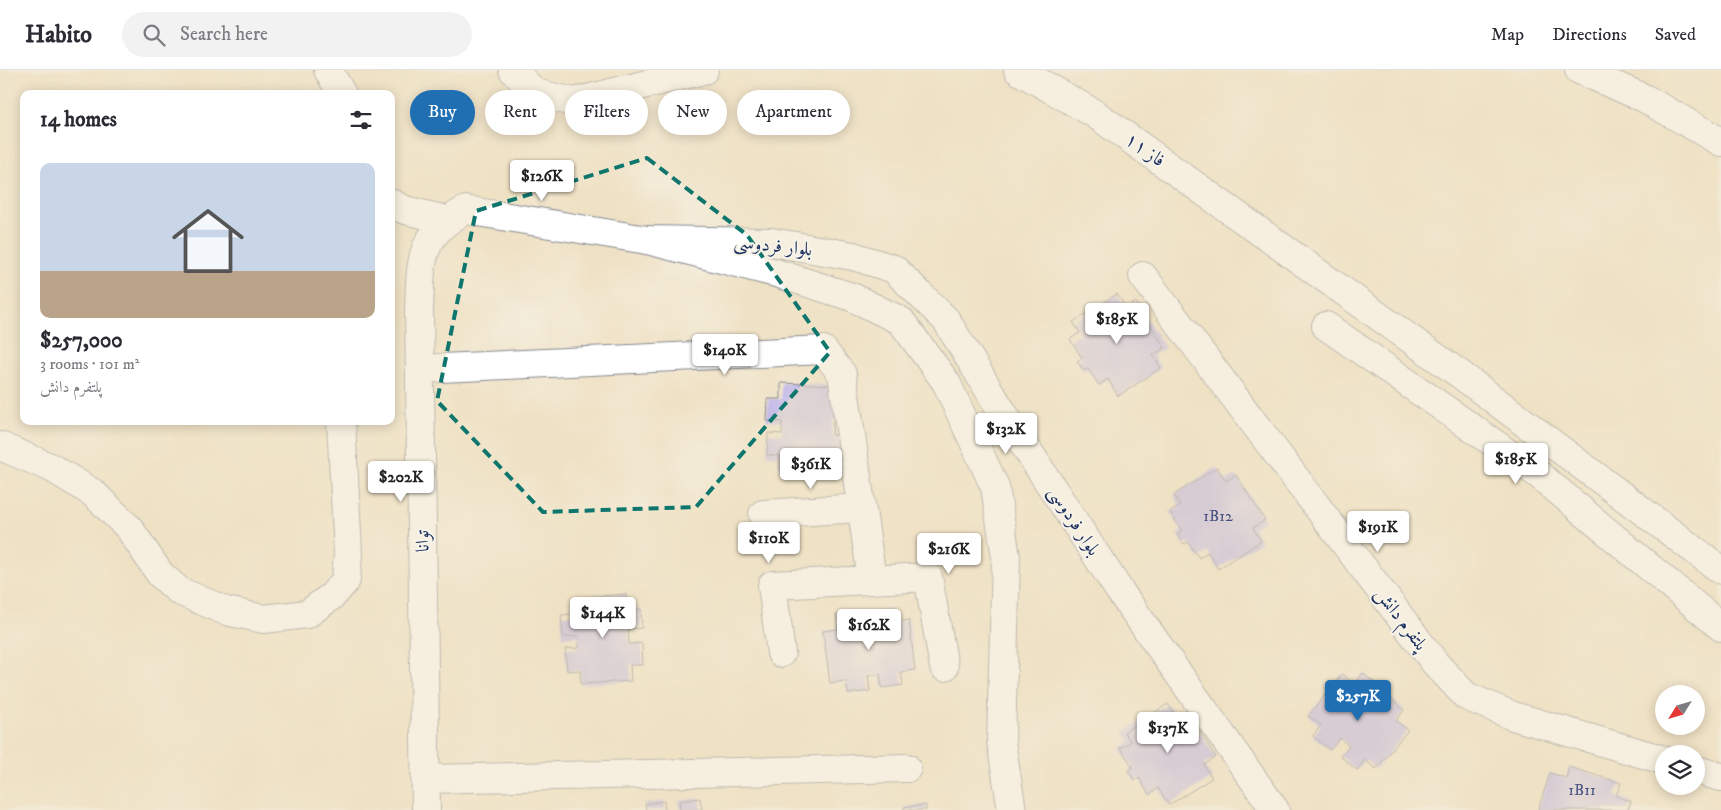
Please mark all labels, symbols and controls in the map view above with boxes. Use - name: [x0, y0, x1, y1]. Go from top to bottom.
- search box: [122, 12, 472, 57]
- text: Habito: [25, 20, 92, 50]
- icon: search: [140, 21, 168, 49]
- text: Search here: [180, 23, 268, 46]
- text: Map: [1491, 24, 1524, 46]
- text: Directions: [1552, 24, 1627, 46]
- text: Saved: [1655, 24, 1696, 46]
- chip: Buy: [410, 90, 475, 135]
- chip: Rent: [485, 90, 555, 135]
- chip: Filters: [565, 90, 648, 135]
- chip: New: [658, 90, 727, 135]
- chip: Apartment: [737, 90, 850, 135]
- icon: filters: [347, 106, 375, 134]
- text: 14 homes: [40, 107, 117, 133]
- street label: فاز ۱۱: [1120, 128, 1170, 172]
- pin: $126K: [507, 160, 577, 202]
- text: $126K: [521, 166, 563, 186]
- icon: home: [163, 196, 253, 286]
- street label: بلوار فردوسی: [732, 230, 813, 263]
- pin: $185K: [1082, 302, 1152, 345]
- text: $185K: [1096, 309, 1138, 329]
- text: $257,000: [40, 328, 123, 354]
- pin: $140K: [690, 334, 760, 376]
- text: $140K: [703, 340, 747, 360]
- text: 3 rooms · 101 m²: [40, 354, 139, 374]
- text: پلتفرم دانش: [40, 377, 102, 397]
- pin: $132K: [971, 412, 1041, 455]
- text: $132K: [986, 419, 1026, 439]
- pin: $185K: [1481, 442, 1551, 485]
- pin: $361K: [776, 448, 846, 490]
- text: $185K: [1495, 449, 1537, 469]
- text: $361K: [791, 454, 831, 474]
- pin: $202K: [366, 460, 436, 503]
- text: $202K: [379, 467, 423, 487]
- street label: بلوار فردوسی: [1042, 482, 1105, 561]
- house number: 1B12: [1203, 506, 1233, 526]
- pin: $191K: [1343, 510, 1413, 553]
- text: $191K: [1358, 517, 1398, 537]
- pin: $110K: [734, 522, 804, 564]
- text: $110K: [749, 528, 789, 548]
- street label: توانا: [411, 529, 435, 552]
- pin: $216K: [914, 532, 984, 575]
- text: $216K: [928, 539, 970, 559]
- street label: پلتفرم دانش: [1367, 583, 1433, 659]
- pin: $144K: [568, 596, 638, 639]
- text: $144K: [581, 603, 625, 623]
- pin: $162K: [834, 608, 904, 651]
- text: $162K: [848, 615, 890, 635]
- pin: $257K: [1323, 680, 1393, 722]
- north arrow: [1655, 685, 1705, 735]
- map controls: [1655, 685, 1705, 795]
- text: $257K: [1336, 686, 1380, 706]
- pin: $137K: [1133, 712, 1203, 754]
- text: $137K: [1148, 718, 1188, 738]
- button: layers: [1655, 745, 1705, 795]
- house number: 1B11: [1568, 780, 1596, 800]

